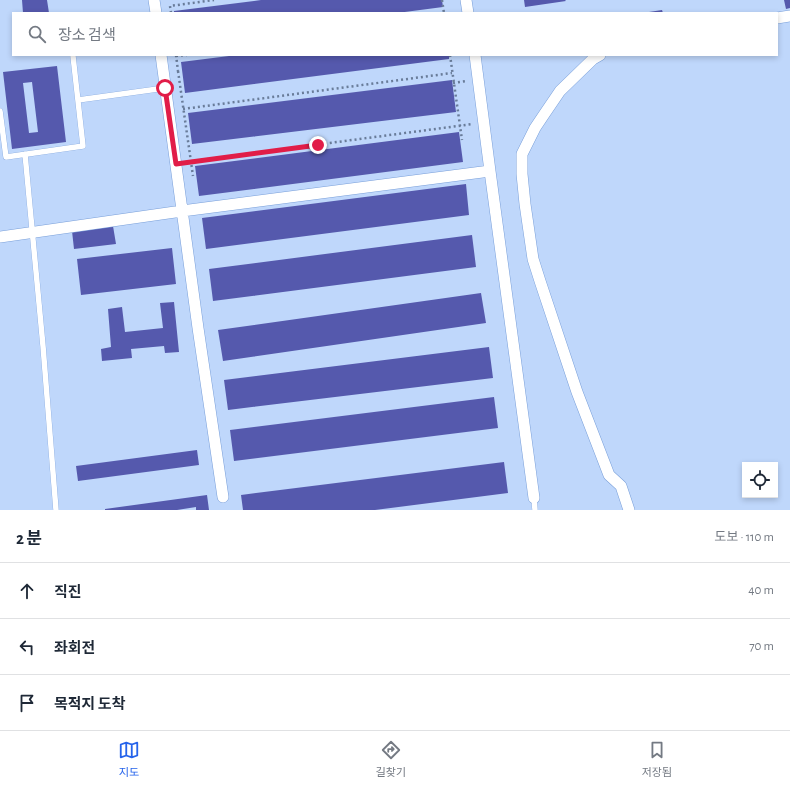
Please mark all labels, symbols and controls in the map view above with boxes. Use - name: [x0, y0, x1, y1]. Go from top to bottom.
- search box: [12, 12, 778, 56]
- icon: search: [26, 23, 48, 45]
- text: 장소 검색: [58, 28, 116, 43]
- route start: [156, 79, 174, 97]
- route end: [309, 136, 327, 154]
- map controls: [742, 462, 778, 498]
- button: locate: [742, 462, 778, 498]
- text: 2 분: [16, 530, 42, 547]
- text: 도보 · 110 m: [714, 531, 774, 544]
- icon: ahead: [16, 580, 38, 602]
- text: 40 m: [748, 584, 774, 597]
- text: 직진: [54, 585, 82, 600]
- icon: left: [16, 636, 38, 658]
- text: 70 m: [749, 640, 774, 653]
- text: 좌회전: [54, 641, 95, 656]
- icon: arrive: [16, 692, 38, 714]
- text: 목적지 도착: [54, 697, 125, 712]
- tab: 지도: [118, 739, 140, 779]
- tab: 길찾기: [376, 739, 406, 779]
- tab: 저장됨: [642, 739, 672, 779]

